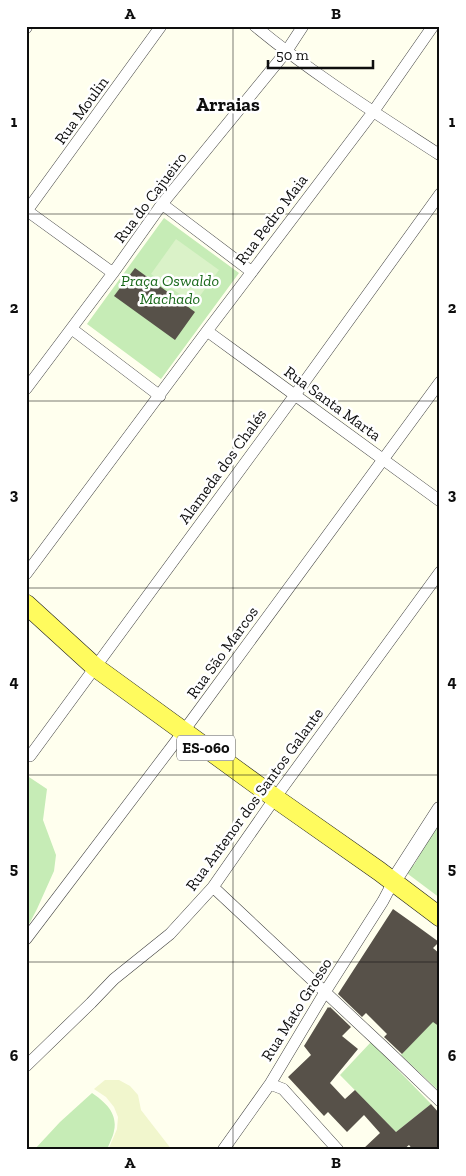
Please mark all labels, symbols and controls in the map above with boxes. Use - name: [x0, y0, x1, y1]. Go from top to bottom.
- text: A: [125, 4, 136, 23]
- text: B: [331, 4, 341, 23]
- scale bar: [268, 38, 374, 70]
- text: 50 m: [276, 46, 309, 64]
- street label: Rua Moulin: [50, 72, 113, 148]
- district label: Arraias: [196, 93, 260, 116]
- text: 1: [11, 112, 18, 131]
- text: 1: [449, 112, 456, 131]
- street label: Rua do Cajueiro: [110, 148, 191, 246]
- street label: Rua Pedro Maia: [231, 170, 312, 268]
- park label: Praça Oswaldo Machado: [121, 271, 219, 308]
- text: 2: [10, 298, 19, 317]
- text: 2: [448, 298, 457, 317]
- street label: Rua Santa Marta: [281, 362, 385, 445]
- street label: Alameda dos Chalés: [174, 405, 270, 527]
- text: 3: [10, 485, 19, 504]
- text: 3: [448, 485, 457, 504]
- street label: Rua São Marcos: [183, 602, 262, 702]
- text: 4: [9, 672, 19, 691]
- text: 4: [447, 672, 457, 691]
- street label: Rua Antenor dos Santos Galante: [182, 704, 327, 894]
- road number: ES-060: [177, 736, 235, 760]
- text: 5: [10, 859, 18, 878]
- text: 5: [448, 859, 456, 878]
- street label: Rua Mato Grosso: [257, 954, 336, 1064]
- text: 6: [10, 1046, 19, 1065]
- text: 6: [448, 1046, 457, 1065]
- text: A: [125, 1153, 136, 1172]
- text: B: [331, 1153, 341, 1172]

